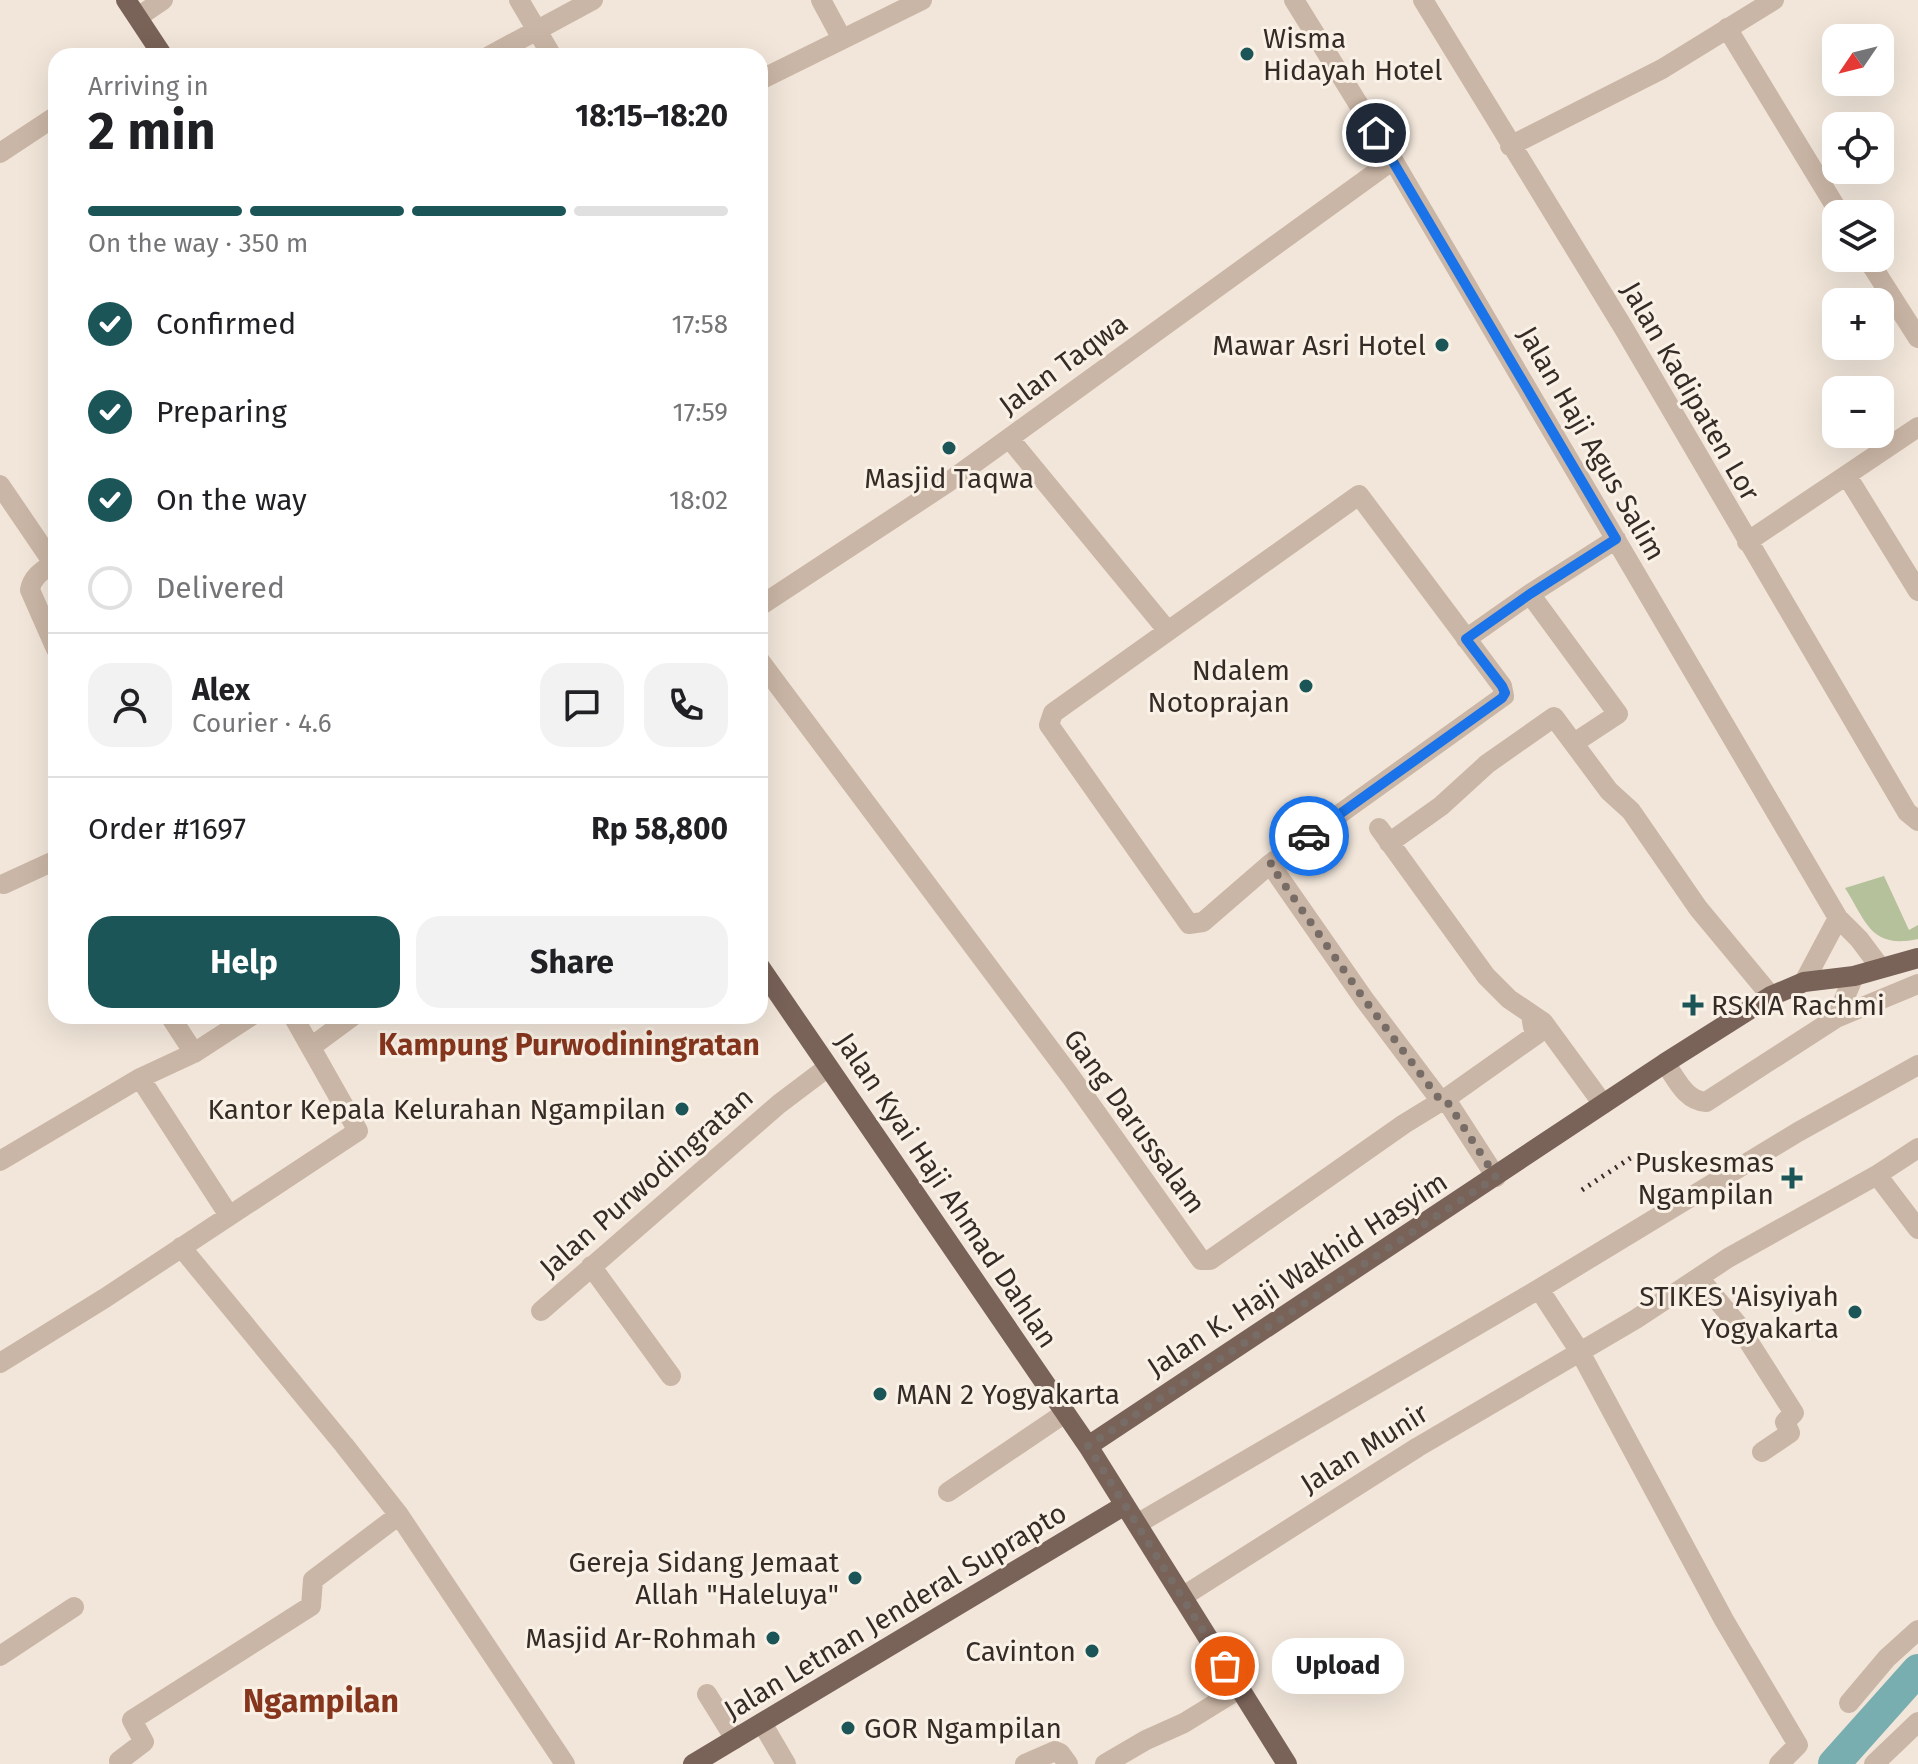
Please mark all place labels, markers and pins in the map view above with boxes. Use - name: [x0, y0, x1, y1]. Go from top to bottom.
- place label: Wisma Hidayah Hotel: [1263, 22, 1442, 87]
- marker: Wisma Hidayah Hotel: [1238, 45, 1256, 63]
- pin: [1342, 99, 1410, 167]
- place label: Mawar Asri Hotel: [1212, 329, 1426, 362]
- marker: Mawar Asri Hotel: [1433, 336, 1451, 354]
- marker: Masjid Taqwa: [940, 439, 958, 457]
- place label: Masjid Taqwa: [864, 462, 1034, 495]
- place label: Ndalem Notoprajan: [1148, 654, 1290, 719]
- marker: Ndalem Notoprajan: [1297, 677, 1315, 695]
- place label: RSKIA Rachmi: [1711, 989, 1885, 1022]
- marker: RSKIA Rachmi: [1682, 994, 1704, 1016]
- place label: Kantor Kepala Kelurahan Ngampilan: [207, 1093, 666, 1126]
- marker: Kantor Kepala Kelurahan Ngampilan: [673, 1100, 691, 1118]
- place label: Puskesmas Ngampilan: [1635, 1146, 1774, 1211]
- marker: Puskesmas Ngampilan: [1781, 1167, 1803, 1189]
- place label: STIKES 'Aisyiyah Yogyakarta: [1639, 1280, 1839, 1345]
- marker: STIKES 'Aisyiyah Yogyakarta: [1846, 1303, 1864, 1321]
- place label: MAN 2 Yogyakarta: [896, 1378, 1120, 1411]
- marker: MAN 2 Yogyakarta: [871, 1385, 889, 1403]
- place label: Gereja Sidang Jemaat Allah "Haleluya": [569, 1546, 840, 1611]
- marker: Gereja Sidang Jemaat Allah "Haleluya": [846, 1569, 864, 1587]
- place label: Masjid Ar-Rohmah: [525, 1622, 757, 1655]
- marker: Masjid Ar-Rohmah: [764, 1629, 782, 1647]
- pin: [1191, 1632, 1259, 1700]
- place label: Cavinton: [965, 1635, 1076, 1668]
- callout: Upload: [1273, 1638, 1405, 1694]
- marker: Cavinton: [1083, 1642, 1101, 1660]
- place label: GOR Ngampilan: [864, 1712, 1062, 1745]
- marker: GOR Ngampilan: [839, 1719, 857, 1737]

